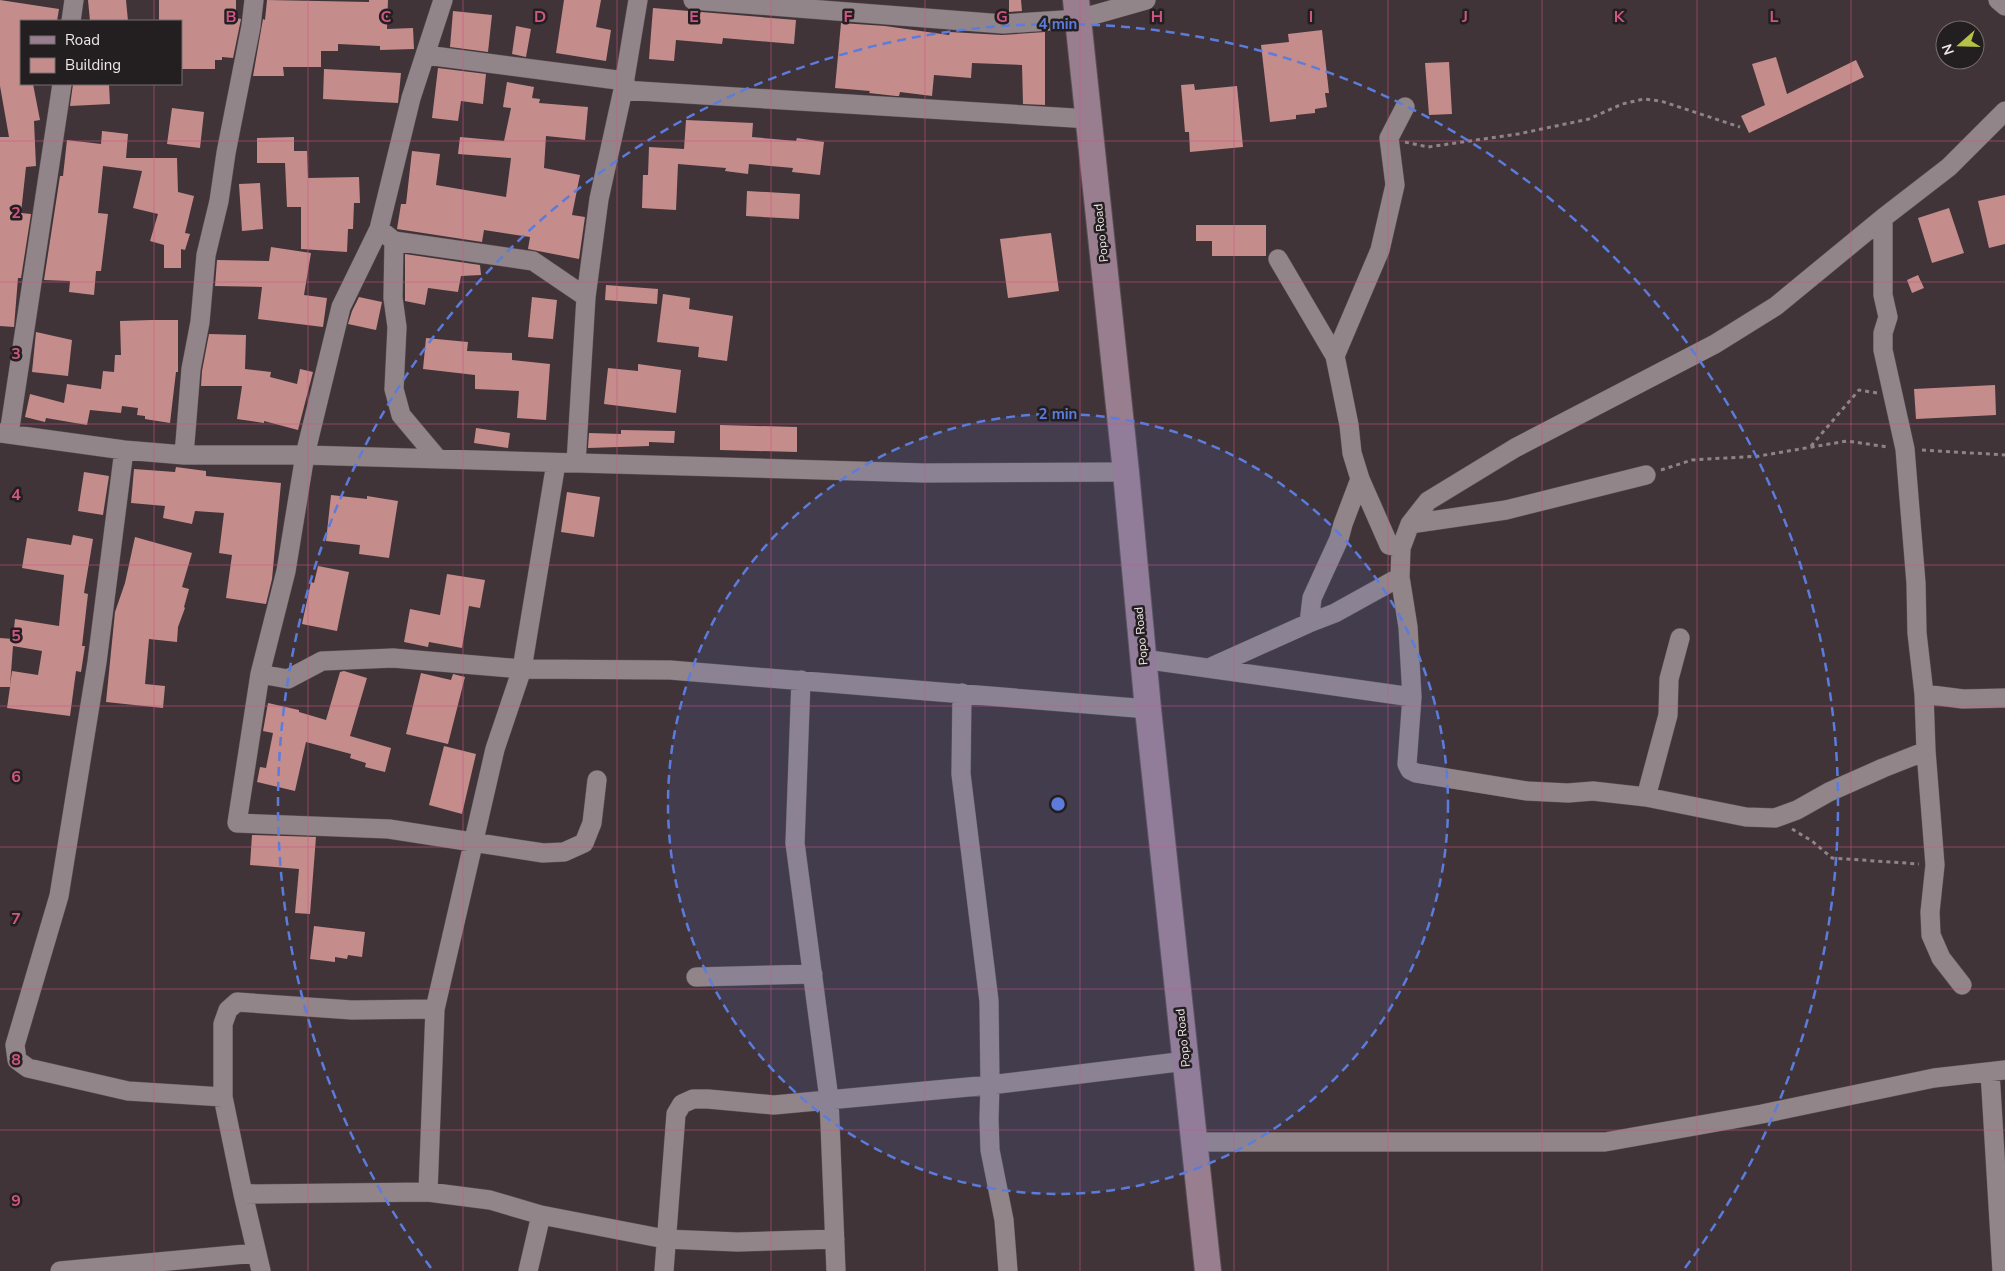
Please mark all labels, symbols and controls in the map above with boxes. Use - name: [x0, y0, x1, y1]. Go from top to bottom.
- text: B: [225, 6, 237, 28]
- text: C: [381, 6, 392, 28]
- text: D: [534, 6, 546, 28]
- text: E: [689, 6, 699, 28]
- text: F: [844, 6, 853, 28]
- text: G: [996, 6, 1008, 28]
- text: H: [1151, 6, 1163, 28]
- text: I: [1309, 6, 1313, 28]
- text: J: [1461, 6, 1468, 28]
- text: K: [1614, 6, 1626, 28]
- text: L: [1770, 6, 1779, 28]
- text: 4 min: [1039, 14, 1077, 34]
- legend: [20, 20, 182, 85]
- north arrow: [1935, 20, 1985, 70]
- text: Road: [65, 30, 100, 50]
- text: N: [1938, 41, 1959, 57]
- text: Building: [65, 55, 121, 75]
- text: 2: [11, 202, 21, 224]
- street label: Popo Road: [1090, 203, 1112, 263]
- text: 3: [11, 343, 21, 365]
- text: 2 min: [1039, 404, 1077, 424]
- text: 4: [11, 484, 21, 506]
- street label: Popo Road: [1130, 606, 1152, 666]
- text: 5: [11, 625, 21, 647]
- text: 6: [11, 766, 21, 788]
- centre of rings: [1049, 795, 1067, 813]
- text: 7: [11, 908, 21, 930]
- street label: Popo Road: [1172, 1008, 1194, 1068]
- text: 8: [11, 1049, 21, 1071]
- text: 9: [11, 1190, 21, 1212]

